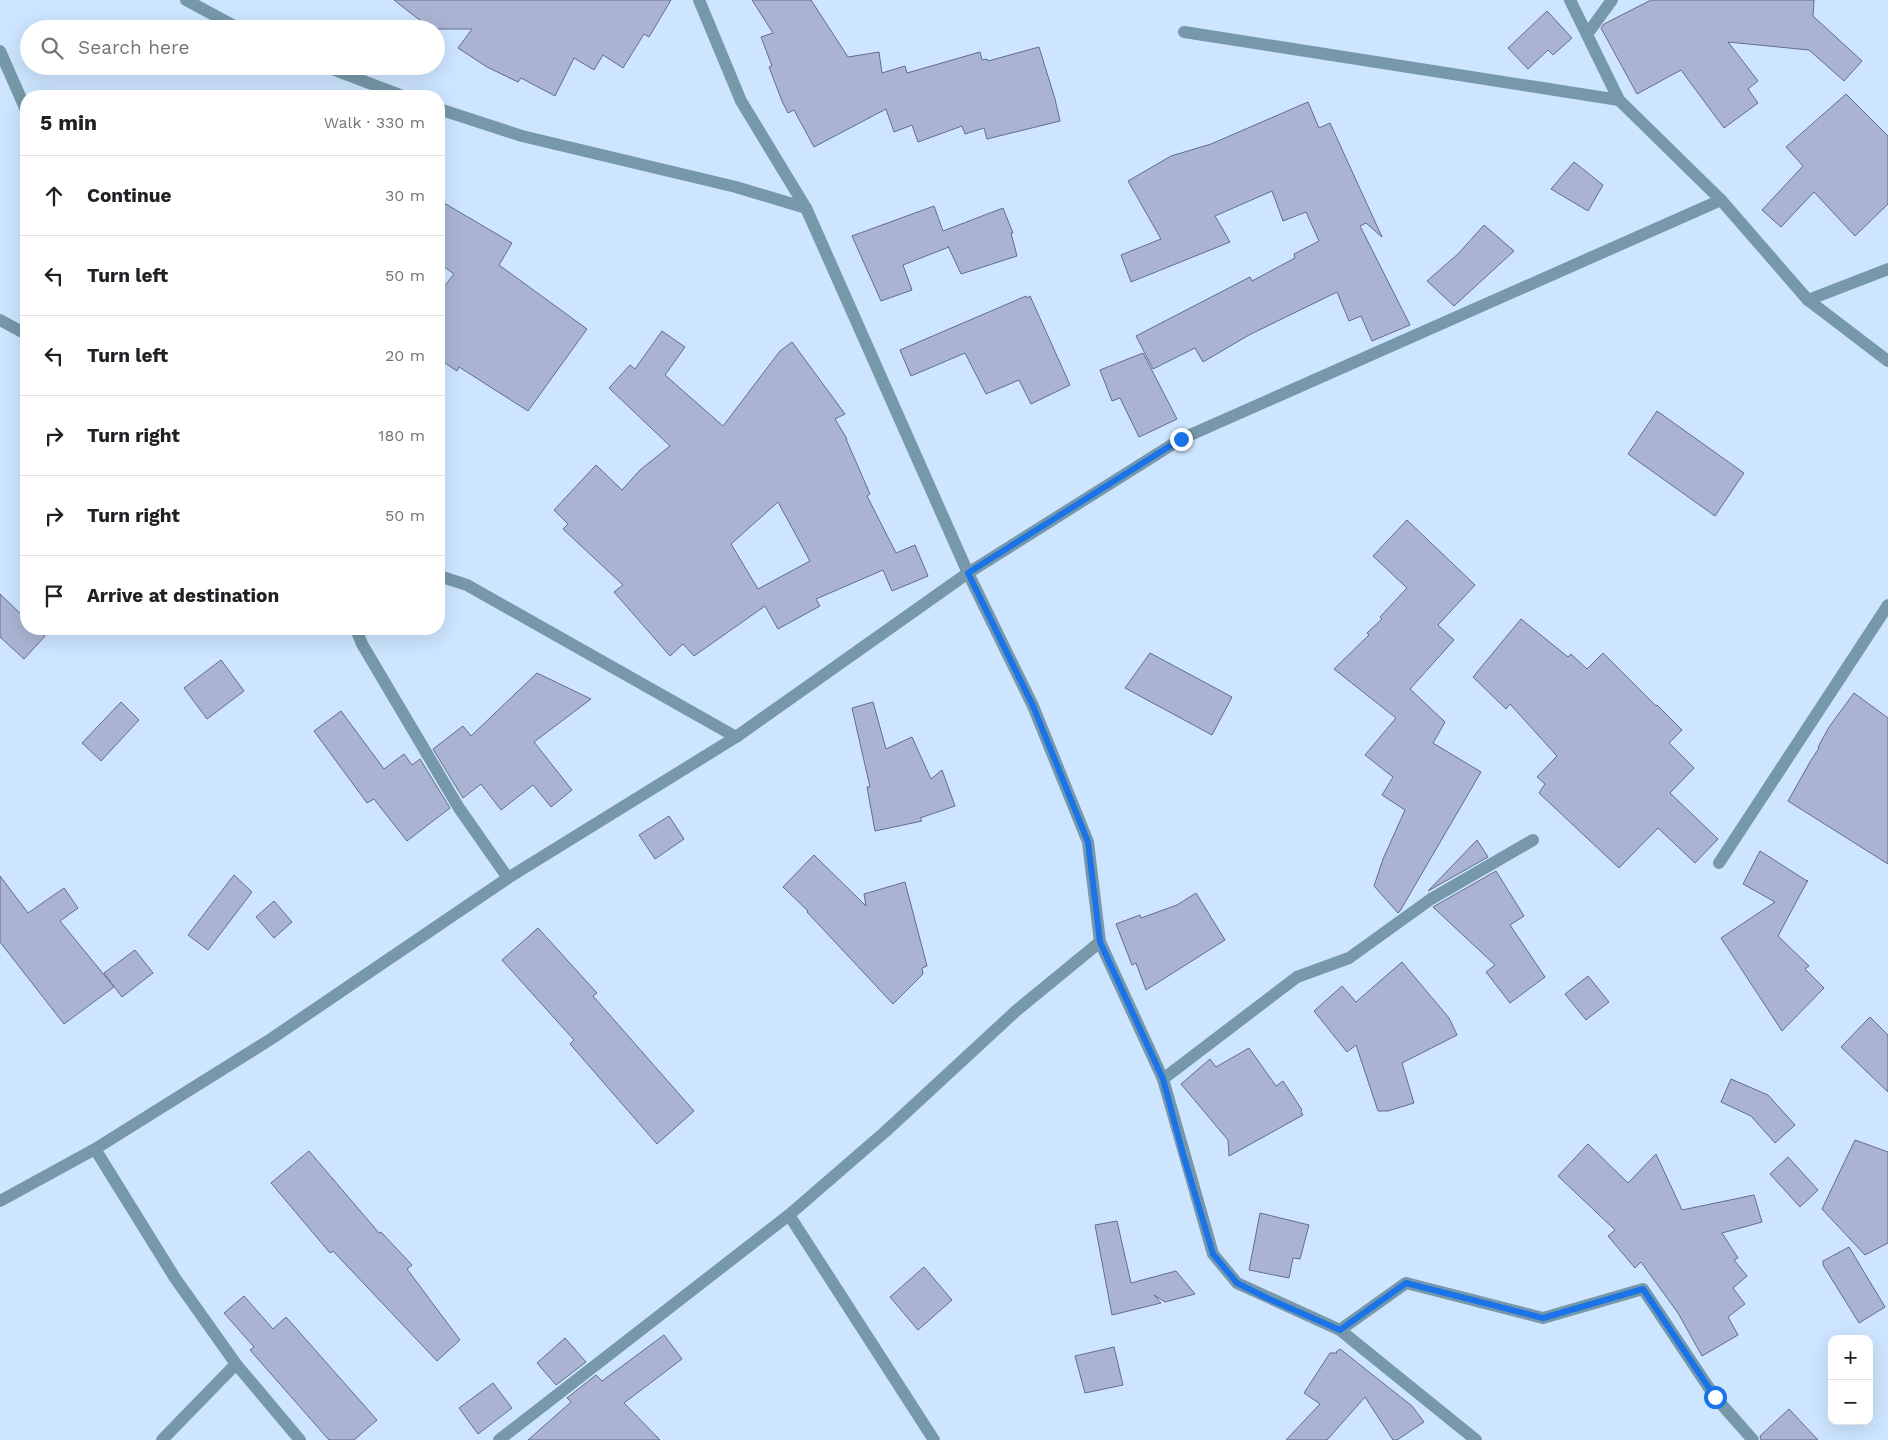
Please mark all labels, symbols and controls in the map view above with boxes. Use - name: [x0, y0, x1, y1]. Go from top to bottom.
- search box: [20, 20, 445, 75]
- icon: search: [38, 34, 66, 62]
- text: Search here: [78, 36, 189, 59]
- text: 5 min: [40, 110, 97, 135]
- text: Walk · 330 m: [324, 113, 425, 132]
- icon: ahead: [40, 182, 68, 210]
- text: Continue: [87, 184, 171, 207]
- text: 30 m: [385, 186, 425, 205]
- icon: left: [40, 262, 68, 290]
- text: Turn left: [87, 264, 168, 287]
- text: 50 m: [385, 266, 425, 285]
- icon: left: [40, 342, 68, 370]
- text: Turn left: [87, 344, 168, 367]
- text: 20 m: [385, 346, 425, 365]
- icon: right: [40, 422, 68, 450]
- text: Turn right: [87, 424, 180, 447]
- text: 180 m: [378, 426, 425, 445]
- route end: [1170, 428, 1193, 451]
- icon: right: [40, 502, 68, 530]
- text: Turn right: [87, 504, 180, 527]
- text: 50 m: [385, 506, 425, 525]
- icon: arrive: [40, 582, 68, 610]
- text: Arrive at destination: [87, 584, 279, 607]
- map controls: [1828, 1335, 1873, 1425]
- button: +: [1828, 1335, 1873, 1380]
- button: −: [1828, 1380, 1873, 1425]
- route start: [1704, 1386, 1727, 1409]

